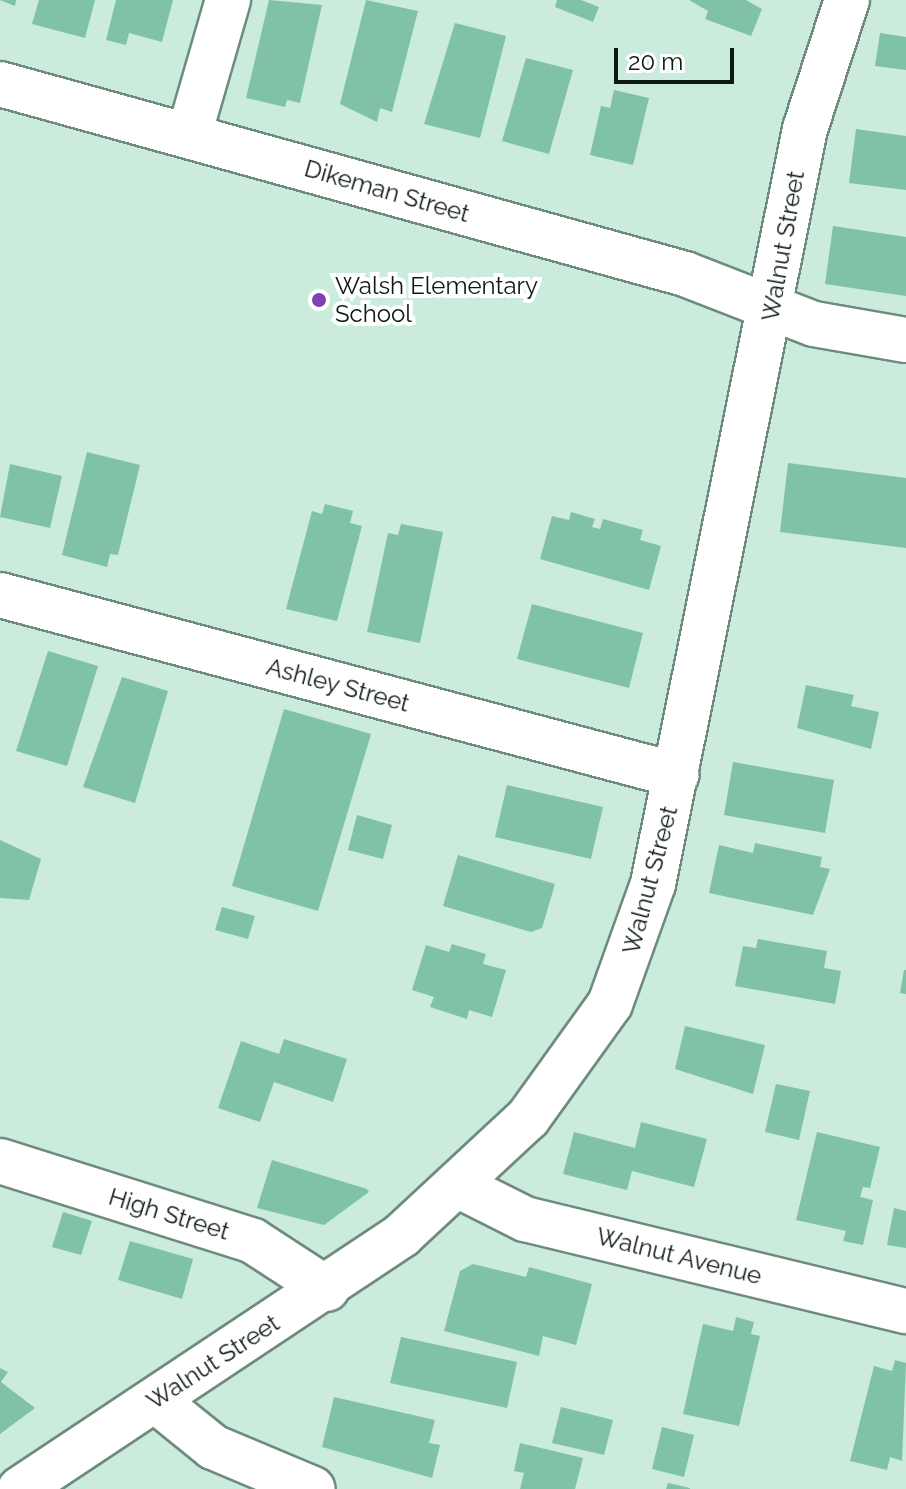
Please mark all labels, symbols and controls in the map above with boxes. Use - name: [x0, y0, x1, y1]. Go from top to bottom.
- scale bar: [618, 32, 738, 82]
- text: 20 m: [628, 47, 683, 76]
- street label: Dikeman Street: [301, 154, 473, 228]
- street label: Walnut Street: [756, 168, 810, 324]
- place label: Walsh Elementary School: [335, 272, 538, 328]
- marker: Walsh Elementary School: [310, 291, 328, 309]
- street label: Ashley Street: [263, 652, 413, 718]
- street label: Walnut Street: [616, 803, 684, 957]
- street label: High Street: [105, 1182, 233, 1246]
- street label: Walnut Avenue: [593, 1221, 765, 1291]
- street label: Walnut Street: [141, 1308, 285, 1416]

